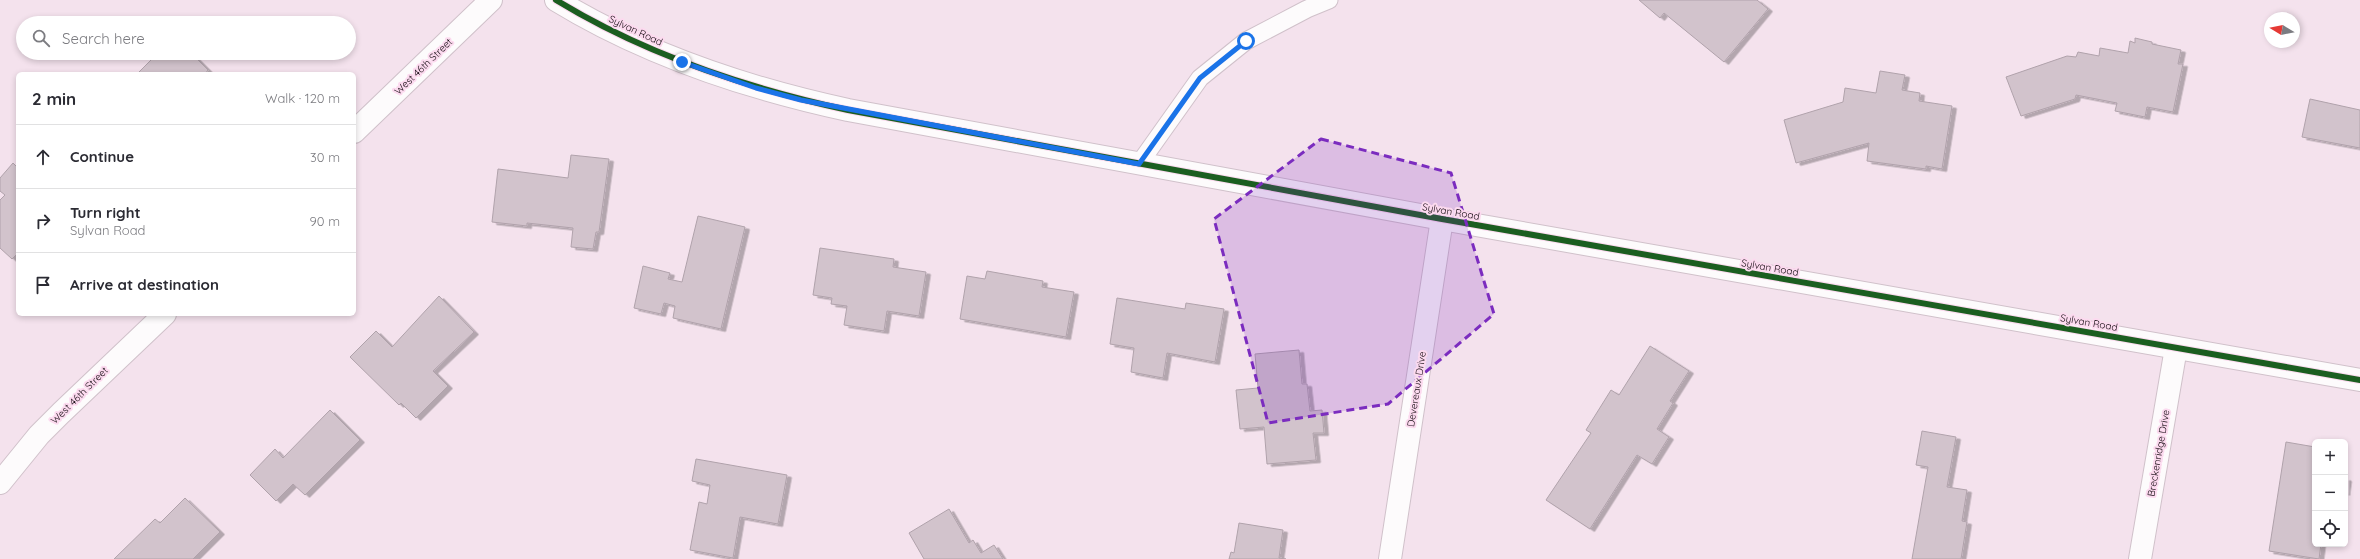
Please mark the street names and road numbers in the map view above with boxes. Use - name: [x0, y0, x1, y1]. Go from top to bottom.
- street label: Sylvan Road: [607, 12, 665, 49]
- street label: West 46th Street: [392, 35, 456, 97]
- street label: Sylvan Road: [1421, 200, 1481, 223]
- street label: Sylvan Road: [1740, 256, 1800, 279]
- street label: Sylvan Road: [2059, 311, 2119, 334]
- street label: Devereaux Drive: [1404, 350, 1429, 428]
- street label: West 46th Street: [48, 364, 111, 427]
- street label: Breckenridge Drive: [2144, 408, 2173, 498]

